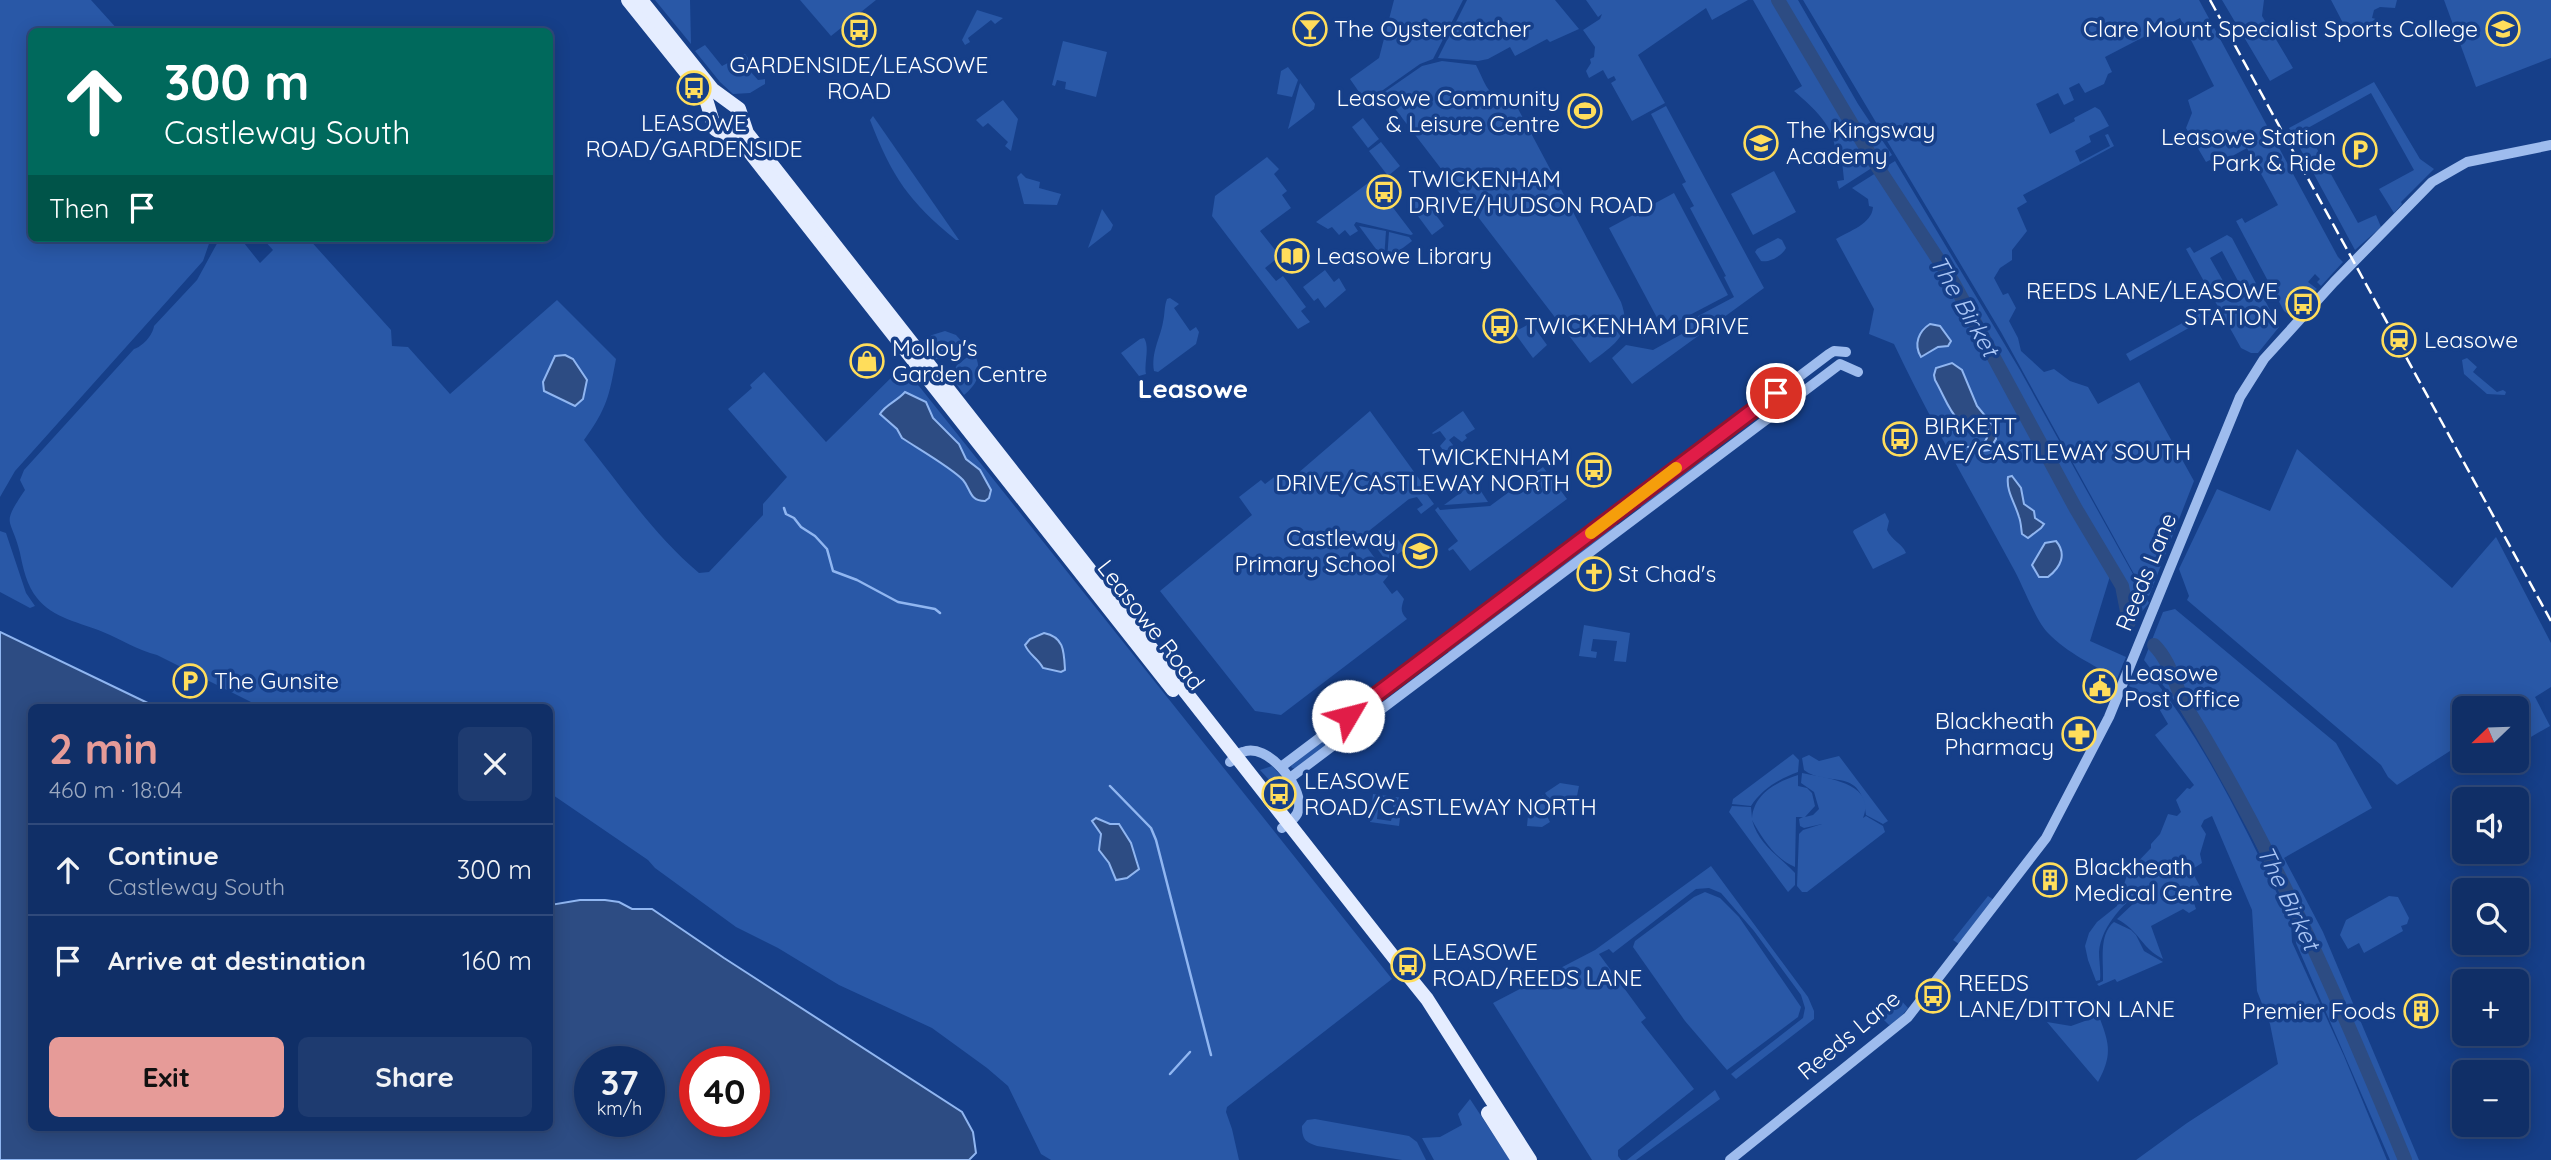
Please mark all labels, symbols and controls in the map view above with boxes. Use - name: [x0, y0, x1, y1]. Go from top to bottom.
- bar icon: The Oystercatcher: [1291, 10, 1329, 48]
- school or university icon: Clare Mount Specialist Sports College: [2484, 10, 2522, 48]
- bus stop icon: GARDENSIDE/LEASOWE ROAD: [840, 11, 878, 49]
- place label: The Oystercatcher: [1334, 14, 1531, 43]
- place label: Clare Mount Specialist Sports College: [2083, 14, 2478, 43]
- place label: GARDENSIDE/LEASOWE ROAD: [730, 50, 988, 105]
- text: 300 m: [164, 51, 309, 112]
- icon: ahead: [49, 56, 140, 147]
- bus stop icon: LEASOWE ROAD/GARDENSIDE: [675, 69, 713, 107]
- place label: Leasowe Community & Leisure Centre: [1336, 83, 1560, 138]
- sports icon: Leasowe Community & Leisure Centre: [1566, 92, 1604, 130]
- place label: LEASOWE ROAD/GARDENSIDE: [585, 108, 803, 163]
- text: Castleway South: [164, 112, 410, 152]
- place label: The Kingsway Academy: [1786, 115, 1935, 170]
- place label: Leasowe Station Park & Ride: [2161, 122, 2336, 177]
- school or university icon: The Kingsway Academy: [1742, 124, 1780, 162]
- parking icon: Leasowe Station Park & Ride: [2341, 131, 2379, 169]
- place label: TWICKENHAM DRIVE/HUDSON ROAD: [1408, 164, 1653, 219]
- bus stop icon: TWICKENHAM DRIVE/HUDSON ROAD: [1365, 173, 1403, 211]
- icon: arrive: [123, 189, 161, 227]
- text: Then: [49, 192, 109, 225]
- library icon: Leasowe Library: [1273, 237, 1311, 275]
- place label: Leasowe Library: [1316, 241, 1492, 270]
- water label: The Birket: [1924, 249, 2007, 364]
- place label: REEDS LANE/LEASOWE STATION: [2026, 276, 2278, 331]
- bus stop icon: REEDS LANE/LEASOWE STATION: [2284, 285, 2322, 323]
- bus stop icon: TWICKENHAM DRIVE: [1481, 307, 1519, 345]
- place label: TWICKENHAM DRIVE: [1524, 311, 1749, 340]
- station icon: Leasowe: [2380, 321, 2418, 359]
- place label: Leasowe: [2424, 325, 2518, 354]
- place label: Molloy's Garden Centre: [892, 333, 1048, 388]
- shop icon: Molloy's Garden Centre: [848, 342, 886, 380]
- pin: [1746, 363, 1806, 423]
- district label: Leasowe: [1138, 372, 1248, 405]
- icon: arrive: [1757, 374, 1795, 412]
- place label: BIRKETT AVE/CASTLEWAY SOUTH: [1924, 411, 2191, 466]
- bus stop icon: BIRKETT AVE/CASTLEWAY SOUTH: [1881, 420, 1919, 458]
- place label: TWICKENHAM DRIVE/CASTLEWAY NORTH: [1275, 442, 1570, 497]
- bus stop icon: TWICKENHAM DRIVE/CASTLEWAY NORTH: [1575, 451, 1613, 489]
- street label: Reeds Lane: [2109, 509, 2182, 635]
- place label: Castleway Primary School: [1234, 523, 1396, 578]
- school or university icon: Castleway Primary School: [1401, 532, 1439, 570]
- street label: Leasowe Road: [1091, 554, 1211, 696]
- church icon: St Chad's: [1575, 555, 1613, 593]
- place label: St Chad's: [1618, 559, 1716, 588]
- place label: Leasowe Post Office: [2124, 658, 2240, 713]
- parking icon: The Gunsite: [171, 662, 209, 700]
- place label: The Gunsite: [214, 666, 339, 695]
- public building icon: Leasowe Post Office: [2081, 667, 2119, 705]
- position arrow: [1311, 679, 1385, 753]
- north arrow: [2452, 696, 2529, 774]
- map controls: [2452, 696, 2529, 1137]
- place label: Blackheath Pharmacy: [1935, 706, 2054, 761]
- pharmacy icon: Blackheath Pharmacy: [2060, 715, 2098, 753]
- text: 2 min: [49, 722, 158, 775]
- button: close: [458, 727, 532, 801]
- place label: LEASOWE ROAD/CASTLEWAY NORTH: [1304, 766, 1597, 821]
- text: 460 m · 18:04: [49, 775, 183, 804]
- bus stop icon: LEASOWE ROAD/CASTLEWAY NORTH: [1260, 775, 1298, 813]
- button: sound: [2452, 787, 2529, 864]
- text: Continue: [108, 839, 219, 872]
- water label: The Birket: [2251, 841, 2328, 957]
- icon: ahead: [49, 851, 87, 889]
- place label: Blackheath Medical Centre: [2074, 852, 2233, 907]
- text: 300 m: [457, 853, 532, 886]
- building icon: Blackheath Medical Centre: [2031, 861, 2069, 899]
- text: Castleway South: [108, 872, 285, 901]
- button: search: [2452, 878, 2529, 955]
- place label: LEASOWE ROAD/REEDS LANE: [1432, 937, 1642, 992]
- icon: arrive: [49, 942, 87, 980]
- text: Arrive at destination: [108, 944, 366, 977]
- text: 160 m: [462, 944, 532, 977]
- bus stop icon: LEASOWE ROAD/REEDS LANE: [1389, 946, 1427, 984]
- place label: REEDS LANE/DITTON LANE: [1958, 968, 2175, 1023]
- button: +: [2452, 969, 2529, 1046]
- bus stop icon: REEDS LANE/DITTON LANE: [1914, 977, 1952, 1015]
- street label: Reeds Lane: [1792, 983, 1906, 1086]
- building icon: Premier Foods: [2402, 992, 2440, 1030]
- place label: Premier Foods: [2242, 996, 2396, 1025]
- button: Exit: [49, 1037, 284, 1117]
- button: Share: [298, 1037, 532, 1117]
- speed limit sign: 40: [679, 1046, 770, 1137]
- text: 37: [600, 1060, 639, 1104]
- button: −: [2452, 1060, 2529, 1137]
- text: km/h: [597, 1097, 642, 1120]

